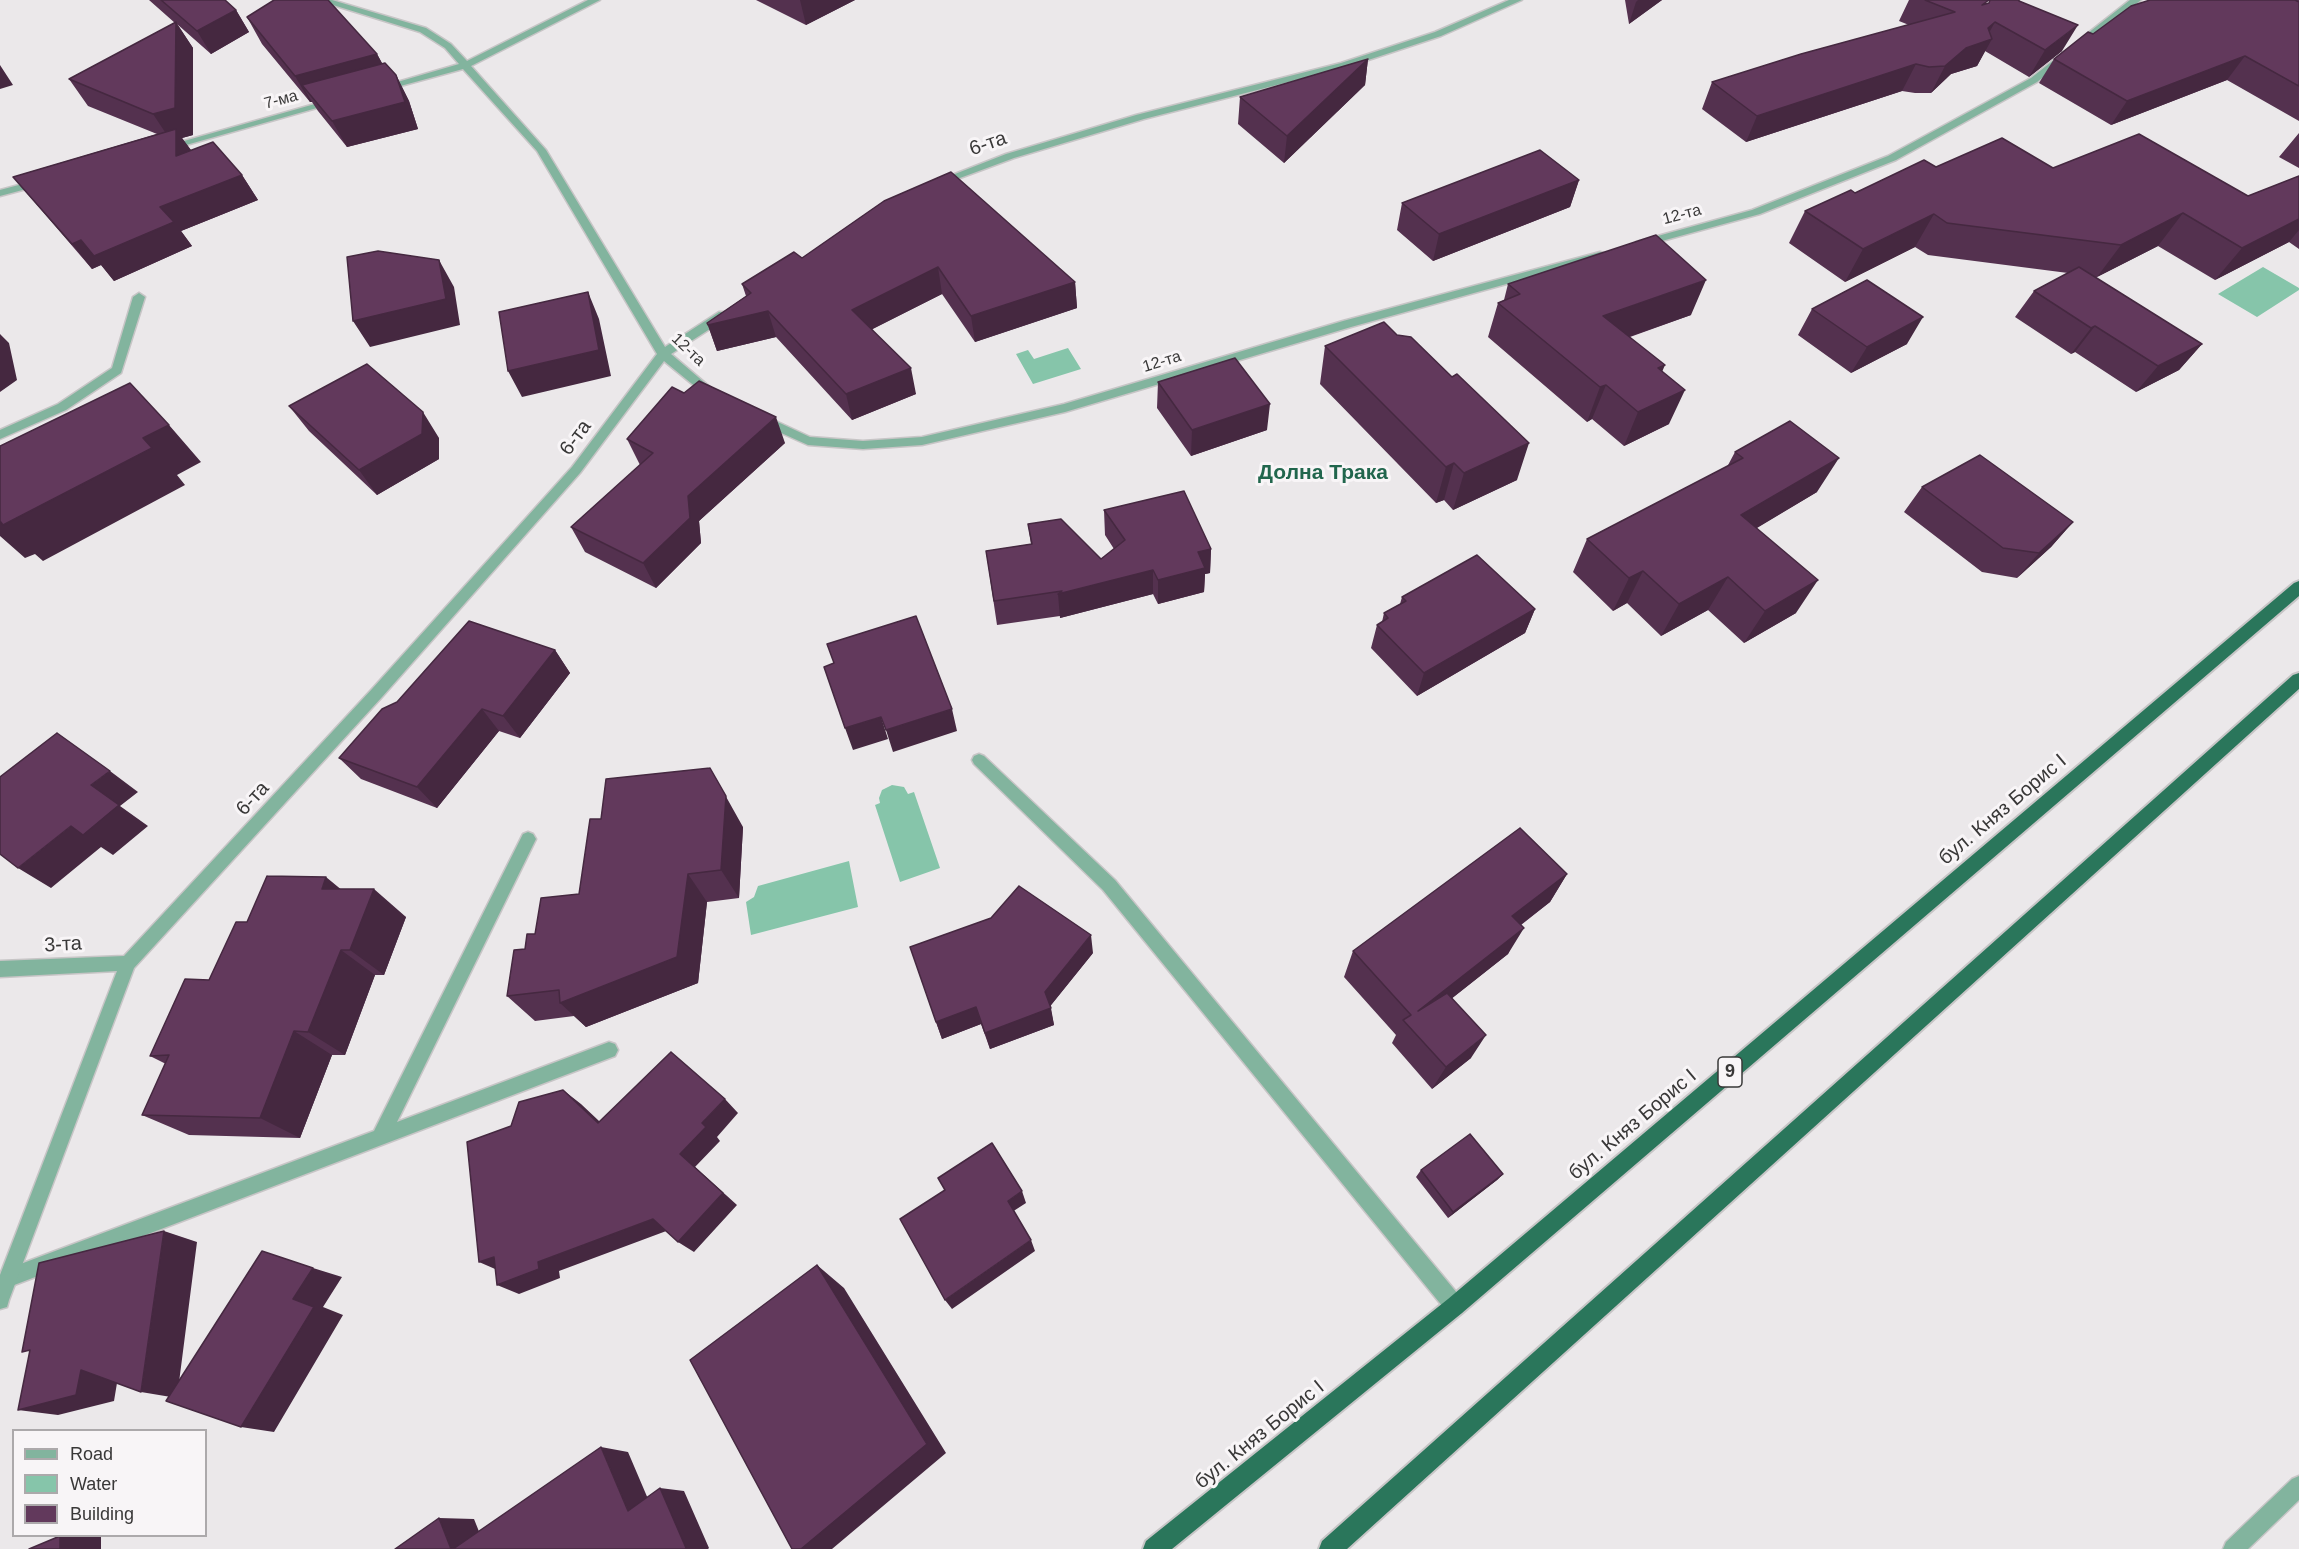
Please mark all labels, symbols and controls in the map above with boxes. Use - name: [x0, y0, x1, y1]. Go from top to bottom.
- street label: 7-ма: [262, 86, 300, 114]
- street label: 6-та: [966, 126, 1010, 162]
- street label: 12-та: [1661, 201, 1703, 229]
- street label: 12-та: [667, 330, 709, 370]
- street label: 12-та: [1140, 347, 1184, 377]
- street label: 6-та: [555, 416, 597, 460]
- district label: Долна Трака: [1258, 460, 1388, 486]
- street label: бул. Княз Борис I: [1934, 750, 2072, 870]
- street label: 6-та: [231, 777, 275, 821]
- street label: 3-та: [43, 932, 83, 958]
- road number: 9: [1718, 1057, 1742, 1087]
- street label: бул. Княз Борис I: [1564, 1065, 1702, 1185]
- street label: бул. Княз Борис I: [1191, 1376, 1329, 1494]
- legend: [12, 1429, 207, 1537]
- text: Road: [70, 1444, 113, 1464]
- text: Water: [70, 1474, 117, 1494]
- text: Building: [70, 1504, 134, 1524]

